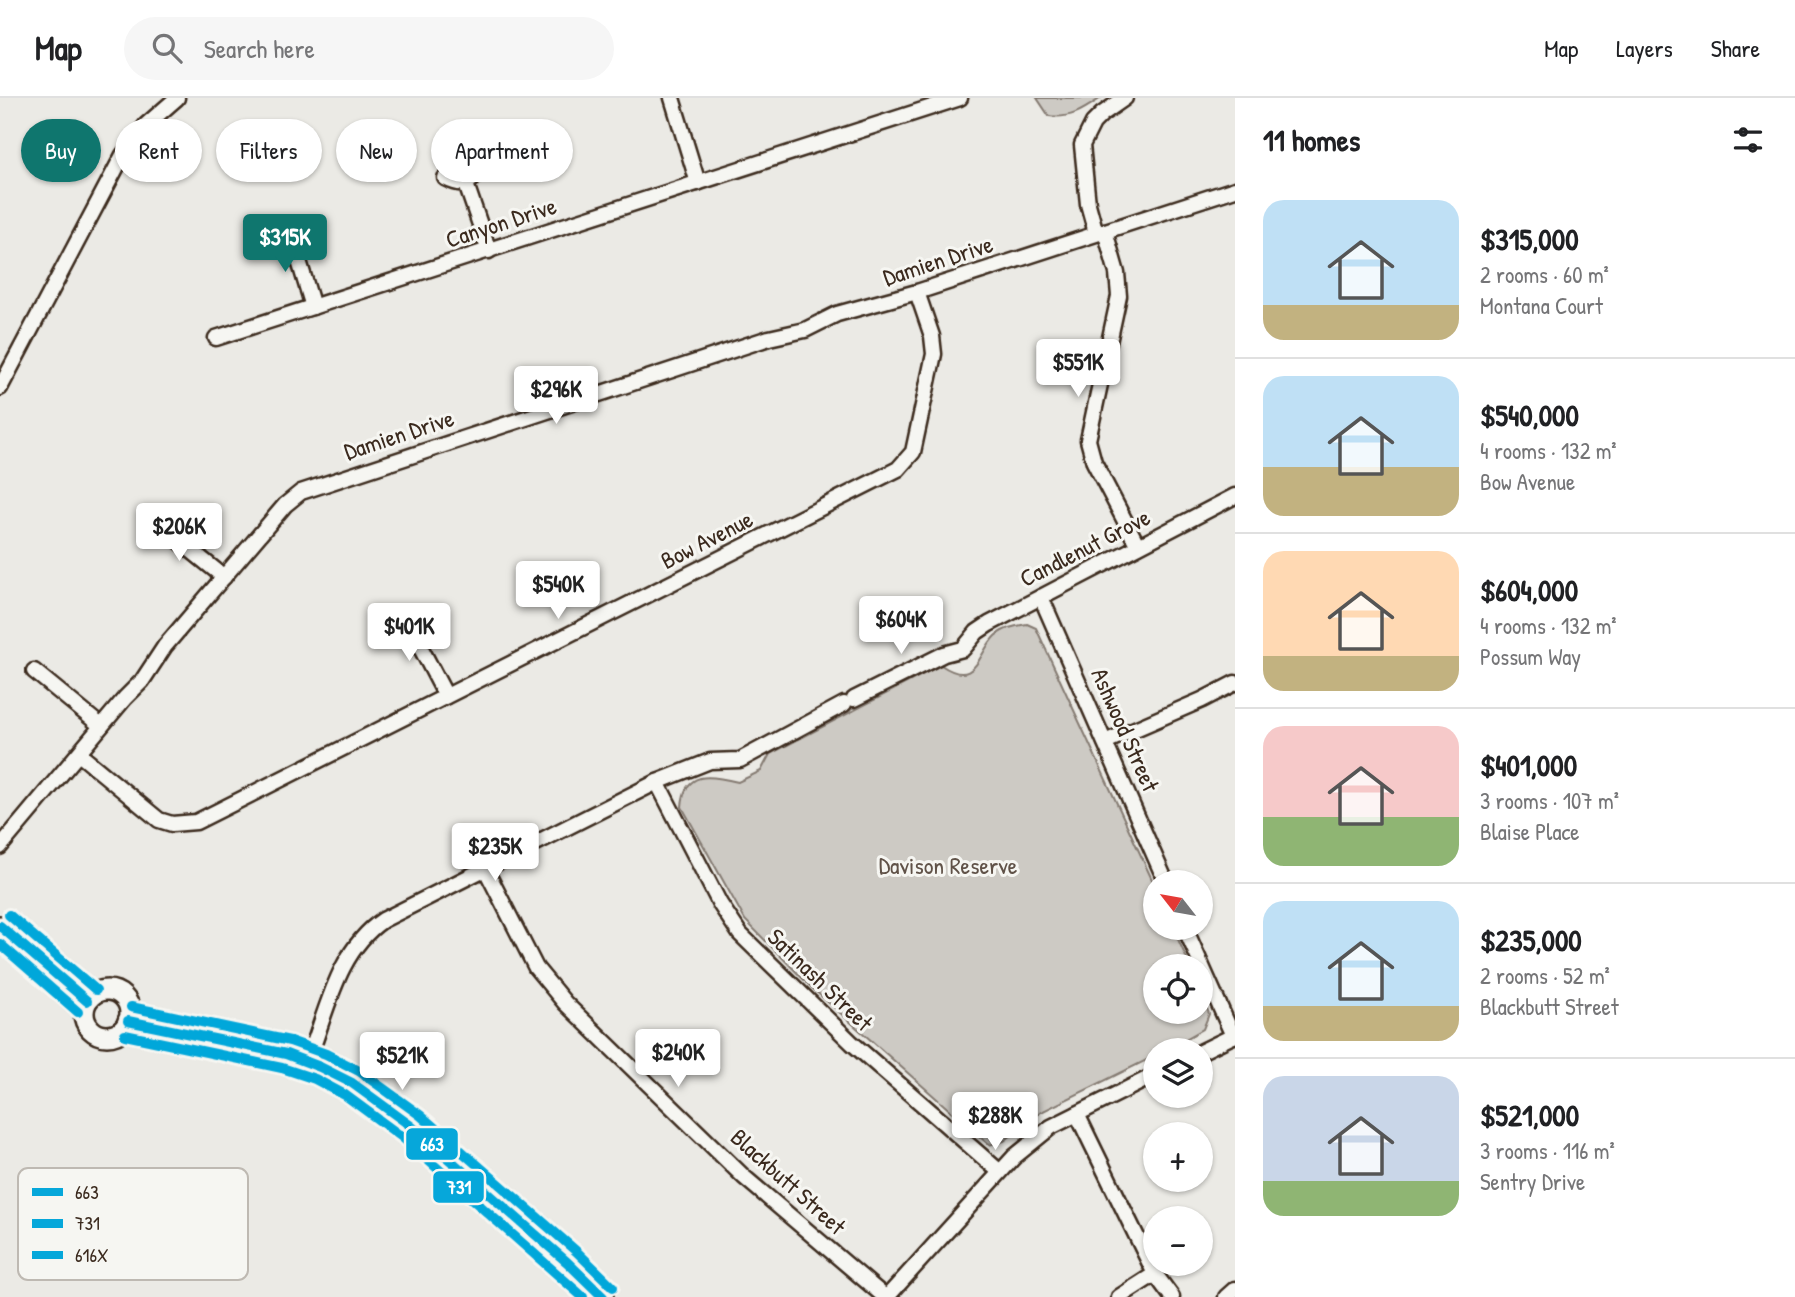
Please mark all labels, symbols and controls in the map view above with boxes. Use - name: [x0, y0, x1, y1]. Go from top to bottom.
- search box: [124, 17, 614, 80]
- text: Map: [35, 26, 82, 70]
- icon: search: [148, 29, 186, 67]
- text: Search here: [204, 31, 315, 66]
- text: Map: [1544, 32, 1578, 64]
- text: Layers: [1616, 32, 1673, 64]
- text: Share: [1711, 32, 1760, 64]
- chip: Buy: [21, 119, 101, 182]
- chip: Rent: [115, 119, 202, 182]
- chip: Filters: [216, 119, 322, 182]
- chip: New: [336, 119, 417, 182]
- chip: Apartment: [431, 119, 573, 182]
- text: 11 homes: [1263, 120, 1360, 160]
- icon: filters: [1729, 121, 1767, 159]
- street label: Canyon Drive: [441, 189, 561, 255]
- pin: $315K: [236, 214, 334, 274]
- text: $315,000: [1480, 219, 1579, 259]
- text: $315K: [259, 221, 311, 252]
- street label: Damien Drive: [879, 227, 997, 293]
- icon: home: [1319, 228, 1403, 312]
- text: 2 rooms · 60 m²: [1480, 259, 1609, 290]
- text: Montana Court: [1480, 290, 1603, 321]
- pin: $551K: [1029, 340, 1127, 399]
- text: $551K: [1052, 346, 1104, 377]
- pin: $296K: [507, 366, 605, 426]
- text: $296K: [530, 373, 582, 404]
- text: $540,000: [1480, 395, 1579, 435]
- street label: Damien Drive: [340, 401, 458, 467]
- icon: home: [1319, 404, 1403, 488]
- text: 4 rooms · 132 m²: [1480, 435, 1617, 466]
- text: Bow Avenue: [1480, 466, 1575, 497]
- street label: Candlenut Grove: [1014, 500, 1156, 594]
- street label: Bow Avenue: [655, 502, 758, 576]
- pin: $206K: [130, 504, 228, 563]
- text: $206K: [152, 510, 206, 541]
- pin: $540K: [509, 561, 607, 621]
- text: $540K: [532, 568, 584, 599]
- text: $604,000: [1480, 570, 1578, 610]
- icon: home: [1319, 579, 1403, 663]
- pin: $604K: [852, 596, 950, 656]
- pin: $401K: [360, 603, 458, 663]
- text: $604K: [875, 603, 927, 634]
- text: $401K: [384, 610, 434, 641]
- text: 4 rooms · 132 m²: [1480, 610, 1617, 641]
- text: Possum Way: [1480, 641, 1581, 672]
- street label: Ashwood Street: [1084, 663, 1168, 797]
- text: $401,000: [1480, 745, 1577, 785]
- icon: home: [1319, 754, 1403, 838]
- text: 3 rooms · 107 m²: [1480, 785, 1619, 816]
- text: Blaise Place: [1480, 816, 1580, 847]
- pin: $235K: [446, 824, 544, 883]
- text: $235K: [468, 830, 522, 861]
- park label: Davison Reserve: [879, 849, 1018, 881]
- north arrow: [1143, 870, 1213, 940]
- map controls: [1143, 870, 1213, 1276]
- text: $235,000: [1480, 920, 1582, 960]
- street label: Satinash Street: [761, 921, 881, 1038]
- icon: home: [1319, 929, 1403, 1013]
- button: locate: [1143, 954, 1213, 1024]
- text: 2 rooms · 52 m²: [1480, 960, 1610, 991]
- text: Blackbutt Street: [1480, 991, 1619, 1022]
- pin: $240K: [629, 1030, 727, 1089]
- pin: $521K: [353, 1032, 451, 1092]
- text: $240K: [651, 1036, 705, 1067]
- button: layers: [1143, 1038, 1213, 1108]
- text: $521K: [376, 1039, 428, 1070]
- pin: $288K: [946, 1093, 1044, 1152]
- text: $521,000: [1480, 1095, 1579, 1135]
- text: $288K: [968, 1099, 1022, 1130]
- icon: home: [1319, 1104, 1403, 1188]
- street label: Blackbutt Street: [724, 1121, 854, 1242]
- button: +: [1143, 1122, 1213, 1192]
- line badge: 663: [405, 1127, 459, 1161]
- text: 663: [420, 1131, 444, 1157]
- text: 3 rooms · 116 m²: [1480, 1135, 1615, 1166]
- text: Sentry Drive: [1480, 1166, 1585, 1197]
- legend: [18, 1168, 248, 1280]
- line badge: 731: [432, 1170, 485, 1204]
- text: 731: [446, 1174, 472, 1200]
- text: 663: [75, 1179, 99, 1205]
- button: −: [1143, 1206, 1213, 1276]
- text: 731: [75, 1210, 100, 1236]
- text: 616X: [75, 1242, 108, 1268]

